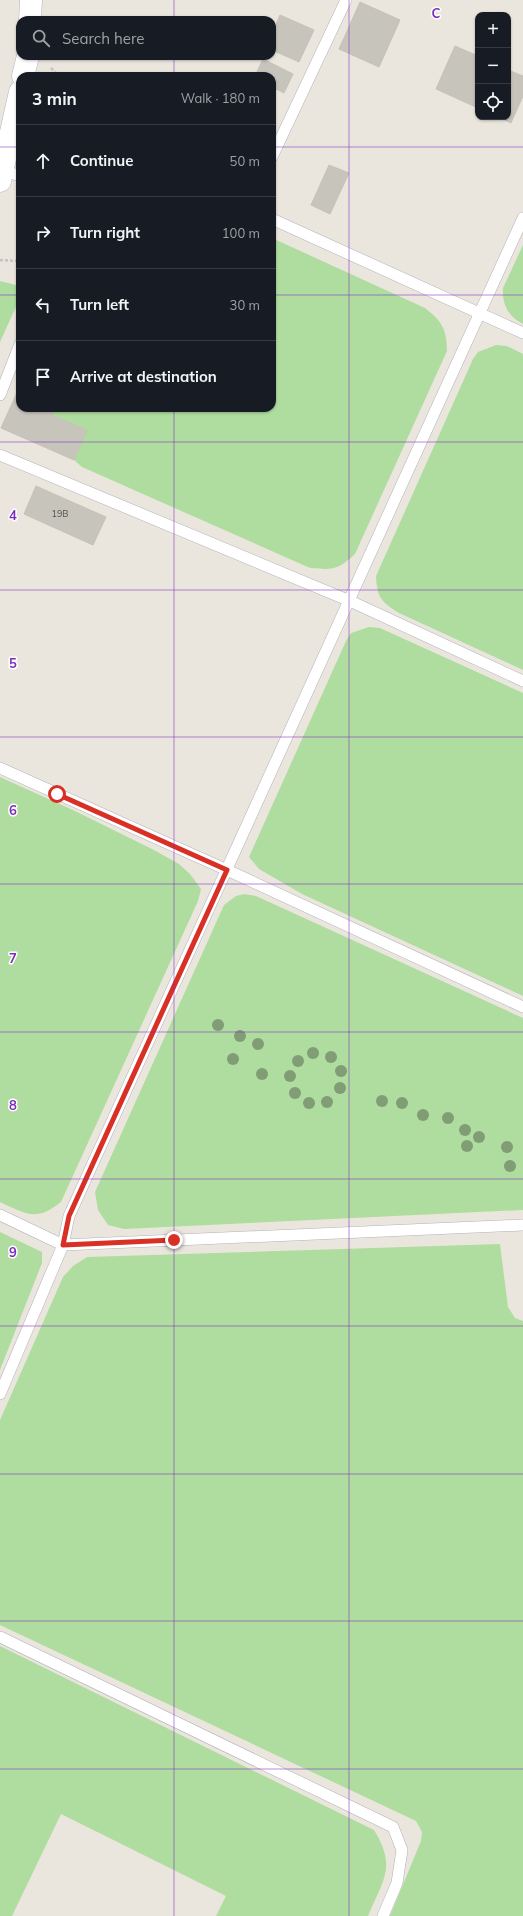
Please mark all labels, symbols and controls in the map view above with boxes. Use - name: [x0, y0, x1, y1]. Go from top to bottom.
- text: C: [432, 5, 441, 21]
- map controls: [475, 12, 511, 120]
- button: +: [475, 12, 511, 48]
- search box: [16, 16, 276, 60]
- icon: search: [30, 27, 52, 49]
- text: Search here: [62, 29, 144, 48]
- button: −: [475, 48, 511, 84]
- button: locate: [475, 84, 511, 120]
- text: 3 min: [32, 88, 77, 109]
- text: Walk · 180 m: [181, 90, 260, 106]
- icon: ahead: [32, 150, 54, 172]
- text: Continue: [70, 151, 133, 170]
- text: 50 m: [230, 153, 260, 169]
- icon: right: [32, 222, 54, 244]
- text: Turn right: [70, 223, 140, 242]
- text: 100 m: [222, 225, 260, 241]
- icon: left: [32, 294, 54, 316]
- text: Turn left: [70, 295, 129, 314]
- text: 30 m: [230, 297, 260, 313]
- icon: arrive: [32, 366, 54, 388]
- text: Arrive at destination: [70, 367, 217, 386]
- text: 4: [9, 507, 17, 523]
- house number: 19B: [52, 508, 68, 519]
- text: 5: [9, 655, 17, 671]
- route start: [48, 785, 66, 803]
- text: 6: [9, 802, 17, 818]
- text: 7: [9, 950, 17, 966]
- text: 8: [9, 1097, 17, 1113]
- route end: [165, 1231, 183, 1249]
- text: 9: [9, 1244, 17, 1260]

